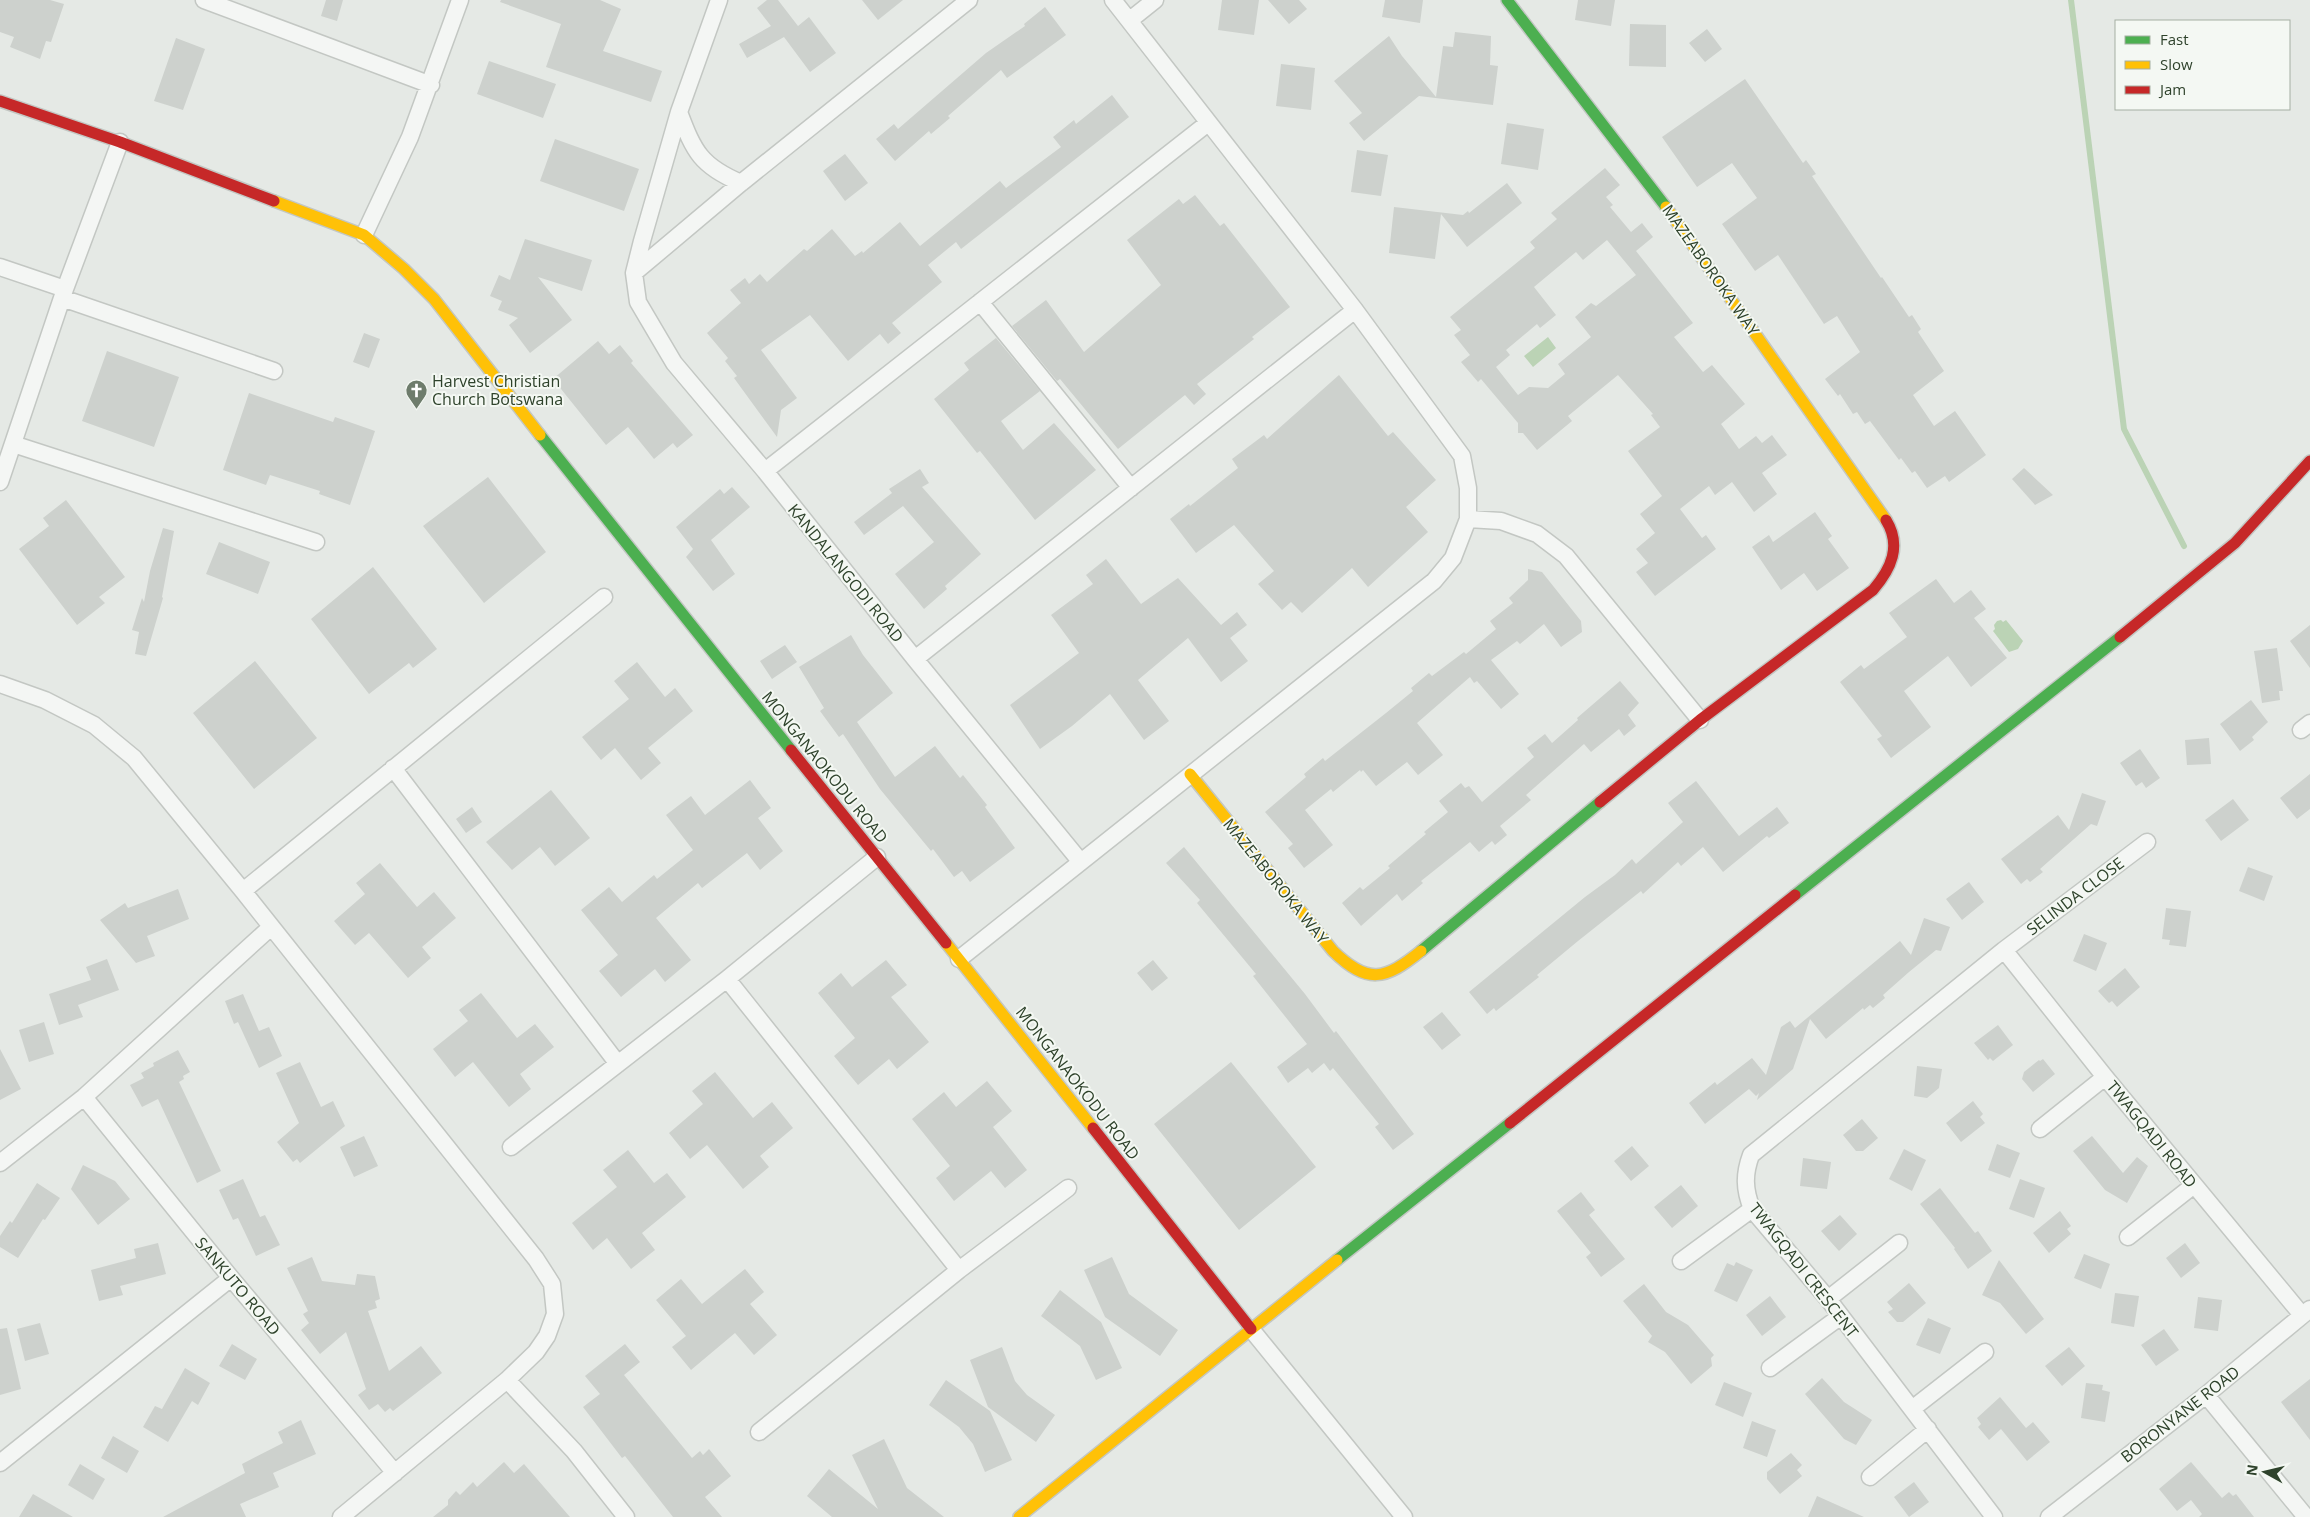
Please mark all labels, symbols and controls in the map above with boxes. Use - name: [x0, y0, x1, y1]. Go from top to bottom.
- legend: [2115, 20, 2290, 110]
- text: Fast: [2160, 29, 2189, 49]
- text: Slow: [2160, 54, 2193, 74]
- text: Jam: [2158, 79, 2186, 99]
- street label: MAZEABOROKA WAY: [1657, 200, 1765, 340]
- place label: Harvest Christian Church Botswana: [432, 370, 563, 410]
- church icon: Harvest Christian Church Botswana: [404, 378, 428, 409]
- street label: KANDALANGODI ROAD: [783, 499, 909, 647]
- street label: MONGANAOKODU ROAD: [757, 687, 893, 847]
- street label: MAZEABOROKA WAY: [1218, 814, 1334, 948]
- street label: SELINDA CLOSE: [2022, 852, 2128, 940]
- street label: MONGANAOKODU ROAD: [1011, 1002, 1145, 1164]
- street label: TWAGQADI ROAD: [2102, 1076, 2202, 1192]
- street label: TWAGQADI CRESCENT: [1744, 1198, 1864, 1342]
- street label: SANKUTO ROAD: [190, 1232, 286, 1340]
- street label: BORONYANE ROAD: [2116, 1361, 2244, 1467]
- north arrow: [2240, 1447, 2290, 1497]
- text: N: [2241, 1463, 2262, 1477]

